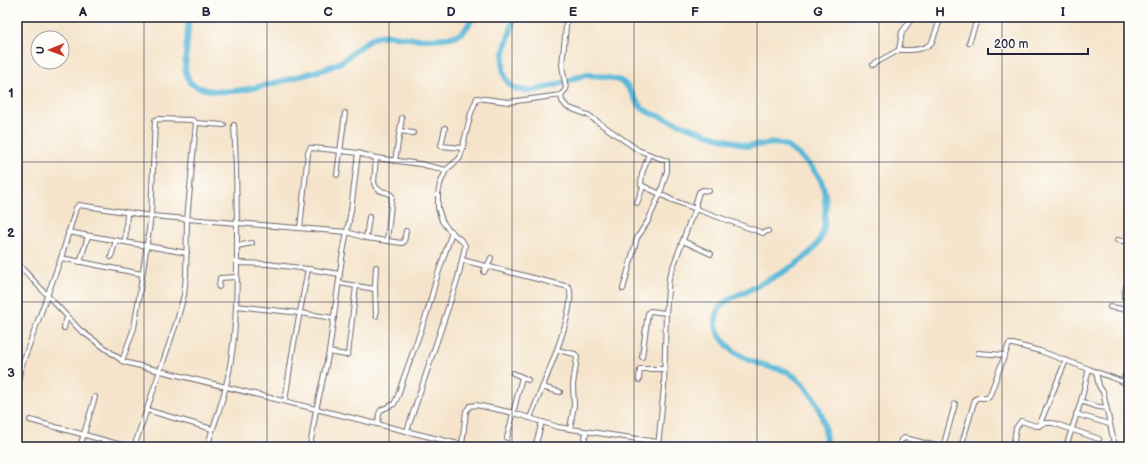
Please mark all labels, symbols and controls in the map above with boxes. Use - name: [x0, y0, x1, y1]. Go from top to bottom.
- text: A: [78, 4, 87, 20]
- text: B: [201, 4, 211, 20]
- text: C: [323, 4, 333, 20]
- text: D: [446, 4, 456, 20]
- text: E: [569, 4, 578, 20]
- text: F: [691, 4, 699, 20]
- text: G: [813, 4, 823, 20]
- text: H: [935, 4, 945, 20]
- text: I: [1061, 4, 1065, 20]
- north arrow: [30, 30, 70, 70]
- scale bar: [988, 30, 1088, 56]
- text: 200 m: [994, 37, 1028, 52]
- text: U: [34, 46, 47, 54]
- text: 1: [8, 85, 14, 101]
- text: 2: [7, 225, 15, 241]
- text: 3: [7, 365, 15, 381]

